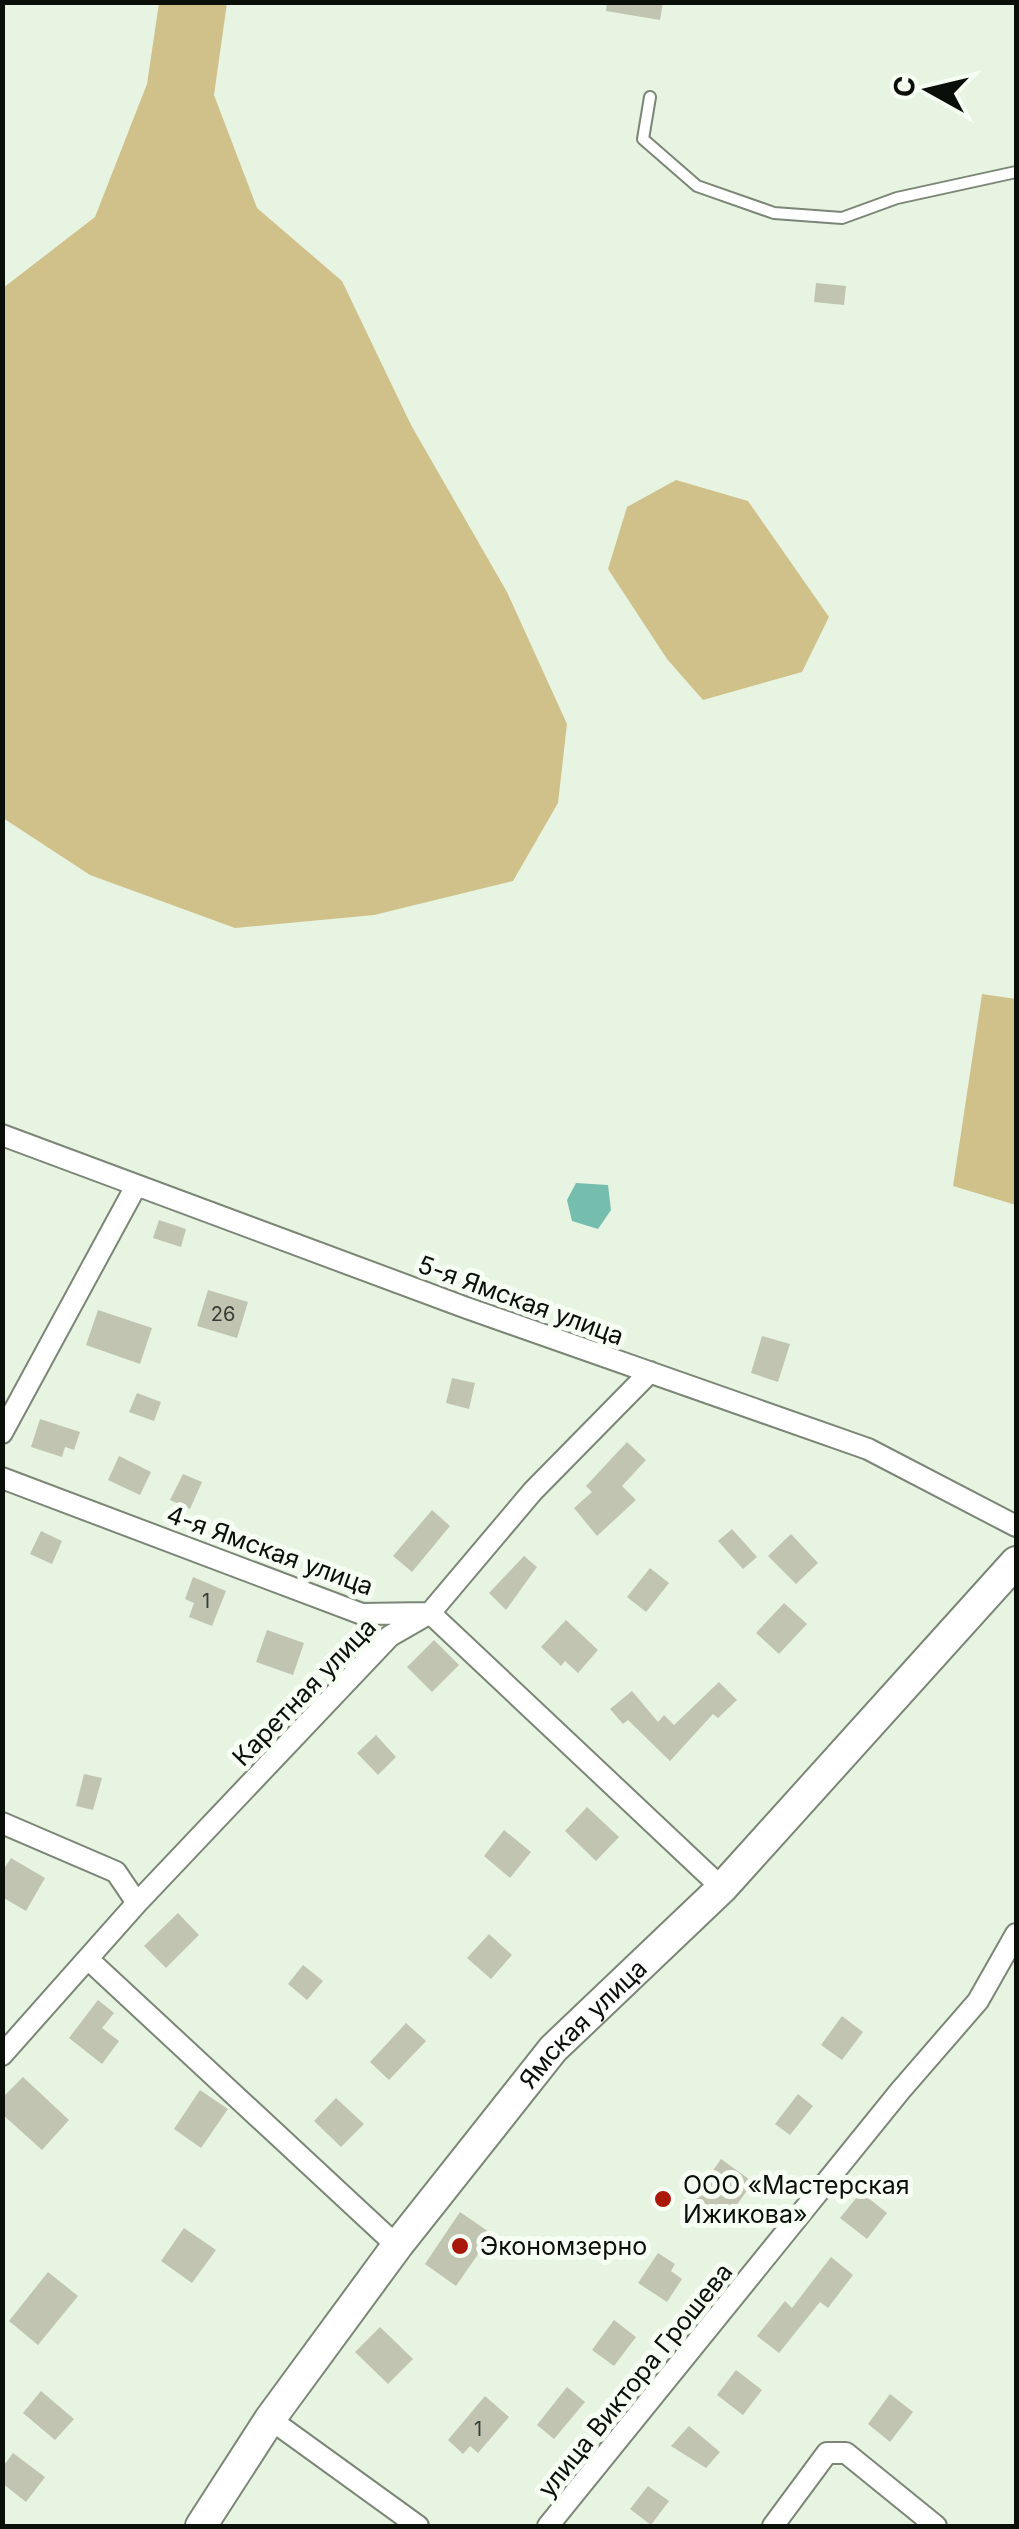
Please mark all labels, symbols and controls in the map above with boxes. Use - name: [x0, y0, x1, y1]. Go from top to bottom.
- north arrow: [879, 40, 979, 140]
- text: С: [886, 74, 923, 99]
- street label: 5-я Ямская улица: [414, 1249, 628, 1351]
- house number: 26: [211, 1302, 235, 1326]
- street label: 4-я Ямская улица: [163, 1499, 377, 1601]
- house number: 1: [202, 1589, 210, 1613]
- street label: Каретная улица: [226, 1612, 382, 1772]
- street label: Ямская улица: [513, 1953, 653, 2094]
- place label: ООО «Мастерская Ижикова»: [683, 2170, 910, 2229]
- marker: ООО «Мастерская Ижикова»: [652, 2188, 674, 2210]
- place label: Экономзерно: [480, 2231, 647, 2261]
- marker: Экономзерно: [449, 2235, 471, 2257]
- street label: улица Виктора Грошева: [531, 2257, 739, 2503]
- house number: 1: [474, 2417, 482, 2441]

